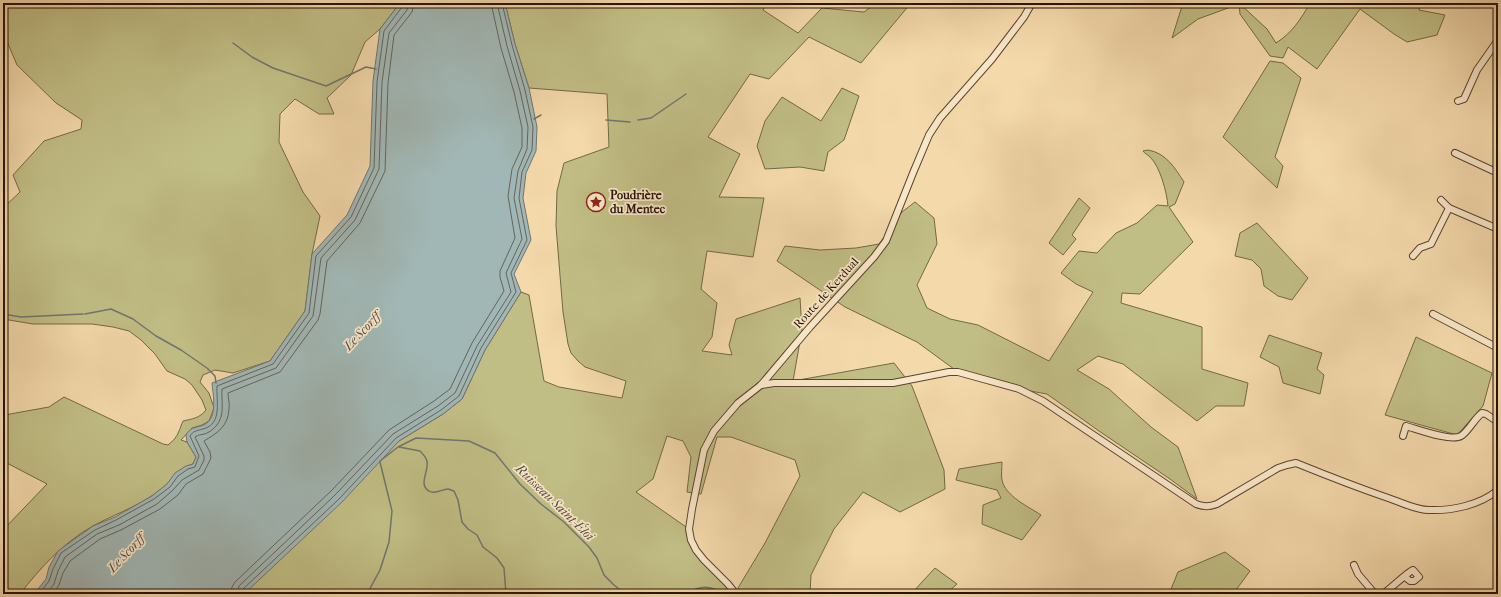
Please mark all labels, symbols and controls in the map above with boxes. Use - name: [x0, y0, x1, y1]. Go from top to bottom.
- place label: Poudrière du Mentec: [610, 188, 666, 216]
- place icon: Poudrière du Mentec: [585, 191, 607, 213]
- street label: Route de Kerdual: [790, 254, 862, 331]
- water label: Le Scorff: [340, 306, 386, 354]
- water label: Ruisseau Saint-Éloi: [512, 460, 598, 544]
- water label: Le Scorff: [104, 528, 150, 576]

